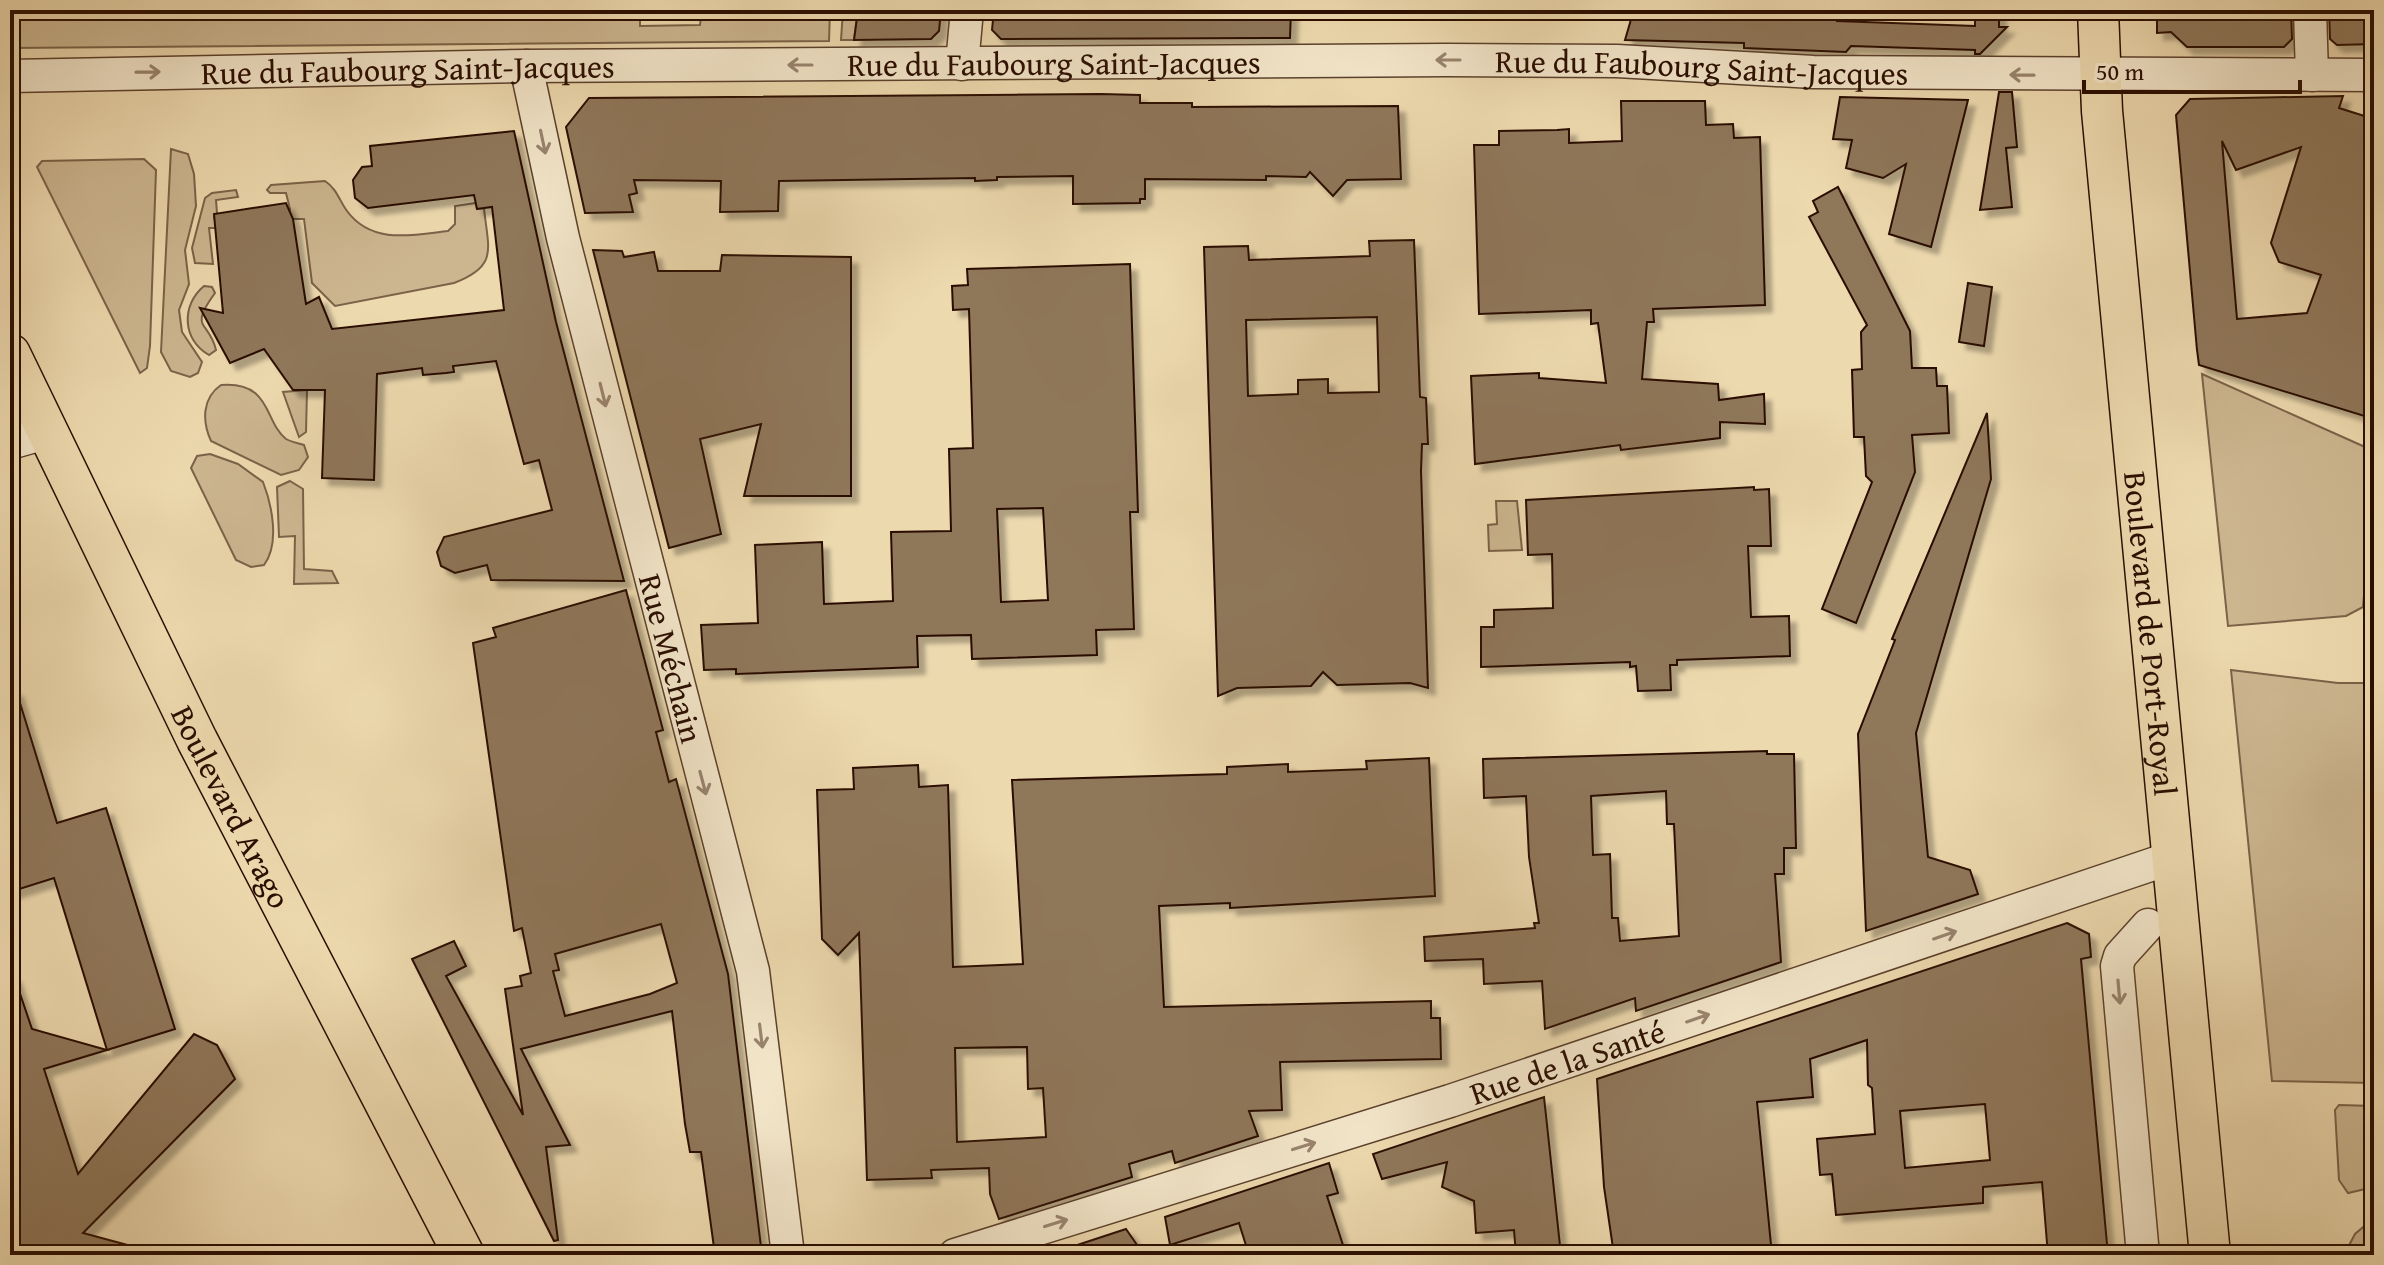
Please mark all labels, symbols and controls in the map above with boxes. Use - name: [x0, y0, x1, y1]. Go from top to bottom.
- street label: Rue du Faubourg Saint-Jacques: [1495, 37, 1909, 96]
- street label: Rue du Faubourg Saint-Jacques: [847, 38, 1261, 87]
- street label: Rue du Faubourg Saint-Jacques: [201, 42, 615, 96]
- scale bar: [2084, 44, 2300, 94]
- one-way arrow: [1435, 52, 1462, 68]
- text: 50 m: [2096, 54, 2144, 89]
- one-way arrow: [787, 57, 814, 72]
- one-way arrow: [134, 64, 161, 80]
- one-way arrow: [2009, 67, 2036, 83]
- one-way arrow: [536, 129, 551, 155]
- one-way arrow: [596, 382, 611, 408]
- street label: Boulevard de Port-Royal: [2113, 469, 2190, 798]
- street label: Rue Méchain: [627, 569, 716, 748]
- street label: Boulevard Arago: [160, 697, 304, 916]
- one-way arrow: [696, 769, 711, 795]
- one-way arrow: [1932, 926, 1957, 941]
- one-way arrow: [2112, 978, 2127, 1005]
- street label: Rue de la Santé: [1463, 1007, 1671, 1116]
- one-way arrow: [1685, 1009, 1710, 1024]
- one-way arrow: [753, 1022, 768, 1049]
- one-way arrow: [1291, 1138, 1317, 1153]
- one-way arrow: [1043, 1215, 1068, 1230]

